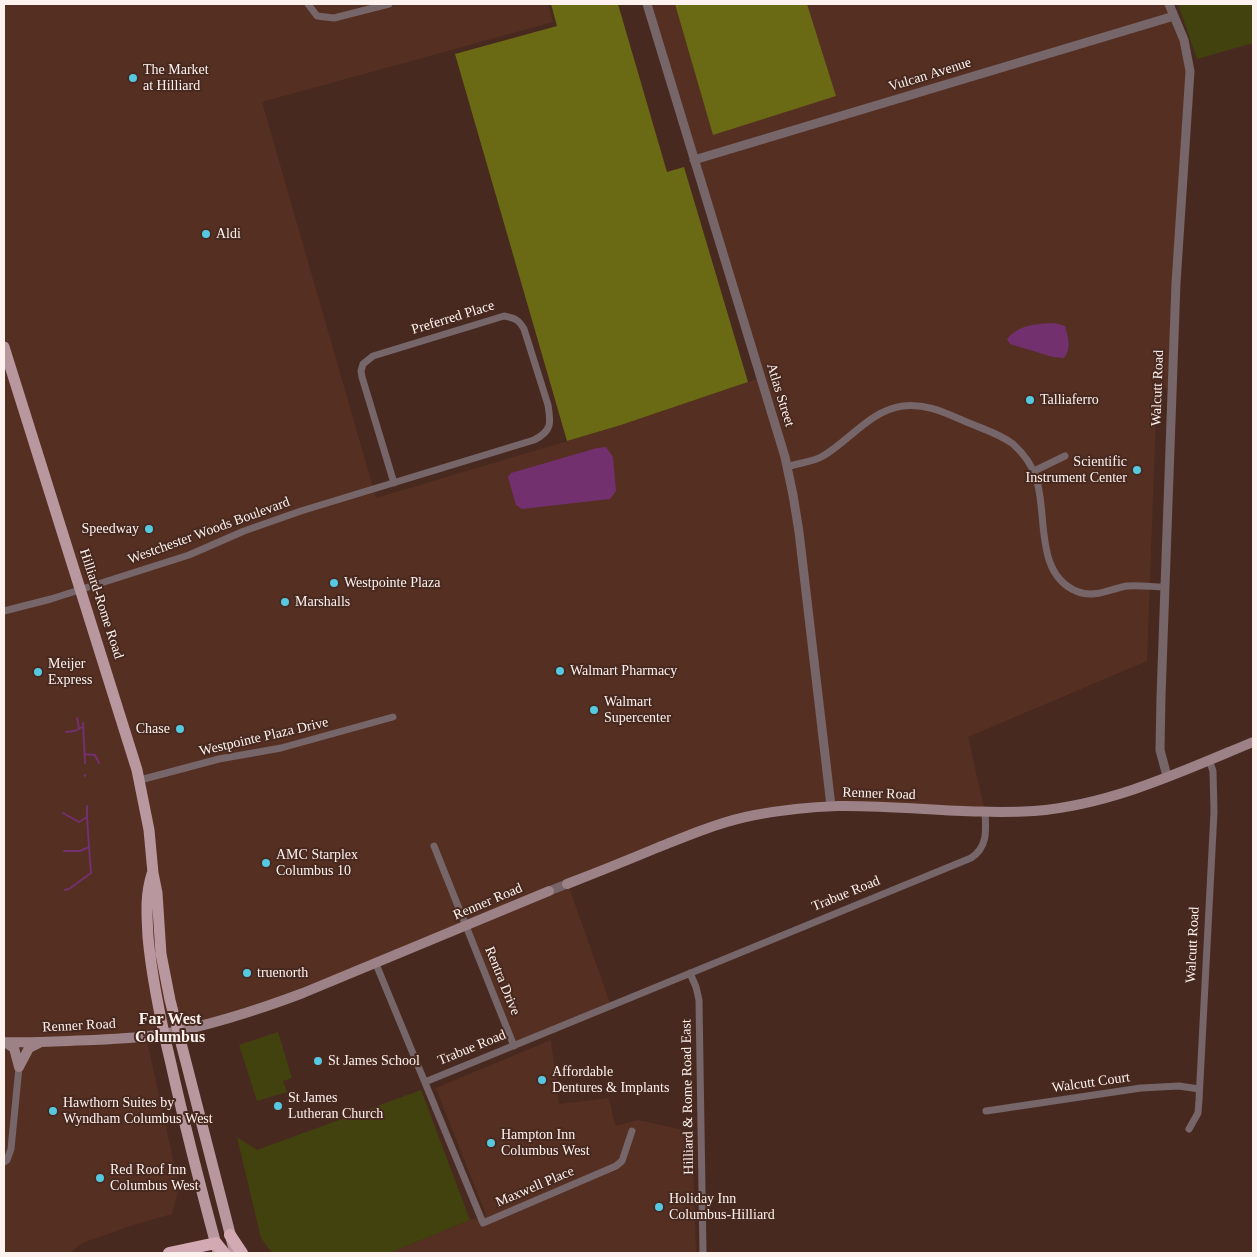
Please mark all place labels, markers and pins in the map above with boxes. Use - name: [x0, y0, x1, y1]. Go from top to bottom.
- place label: The Market at Hilliard: [143, 62, 209, 94]
- marker: The Market at Hilliard: [127, 72, 139, 84]
- place label: Aldi: [216, 226, 241, 242]
- marker: Aldi: [200, 228, 212, 240]
- place label: Talliaferro: [1040, 392, 1099, 408]
- marker: Talliaferro: [1024, 394, 1036, 406]
- place label: Scientific Instrument Center: [1026, 454, 1127, 487]
- marker: Scientific Instrument Center: [1131, 464, 1143, 476]
- place label: Speedway: [81, 521, 139, 537]
- marker: Speedway: [143, 523, 155, 535]
- place label: Westpointe Plaza: [344, 575, 440, 591]
- marker: Westpointe Plaza: [328, 577, 340, 589]
- place label: Marshalls: [295, 594, 350, 610]
- marker: Marshalls: [279, 596, 291, 608]
- place label: Meijer Express: [48, 656, 92, 689]
- place label: Walmart Pharmacy: [570, 663, 677, 679]
- marker: Walmart Pharmacy: [554, 665, 566, 677]
- marker: Meijer Express: [32, 666, 44, 678]
- place label: Walmart Supercenter: [604, 694, 671, 726]
- marker: Walmart Supercenter: [588, 704, 600, 716]
- place label: Chase: [136, 721, 170, 737]
- marker: Chase: [174, 723, 186, 735]
- place label: AMC Starplex Columbus 10: [276, 847, 358, 880]
- marker: AMC Starplex Columbus 10: [260, 857, 272, 869]
- place label: truenorth: [257, 965, 308, 981]
- marker: truenorth: [241, 967, 253, 979]
- place label: St James School: [328, 1053, 420, 1069]
- marker: St James School: [312, 1055, 324, 1067]
- place label: Affordable Dentures & Implants: [552, 1064, 669, 1096]
- marker: Affordable Dentures & Implants: [536, 1074, 548, 1086]
- place label: St James Lutheran Church: [288, 1090, 383, 1122]
- place label: Hawthorn Suites by Wyndham Columbus West: [63, 1095, 213, 1128]
- marker: St James Lutheran Church: [272, 1100, 284, 1112]
- marker: Hawthorn Suites by Wyndham Columbus West: [47, 1105, 59, 1117]
- place label: Hampton Inn Columbus West: [501, 1127, 590, 1160]
- marker: Hampton Inn Columbus West: [485, 1137, 497, 1149]
- place label: Red Roof Inn Columbus West: [110, 1162, 199, 1194]
- marker: Red Roof Inn Columbus West: [94, 1172, 106, 1184]
- place label: Holiday Inn Columbus-Hilliard: [669, 1191, 775, 1224]
- marker: Holiday Inn Columbus-Hilliard: [653, 1201, 665, 1213]

